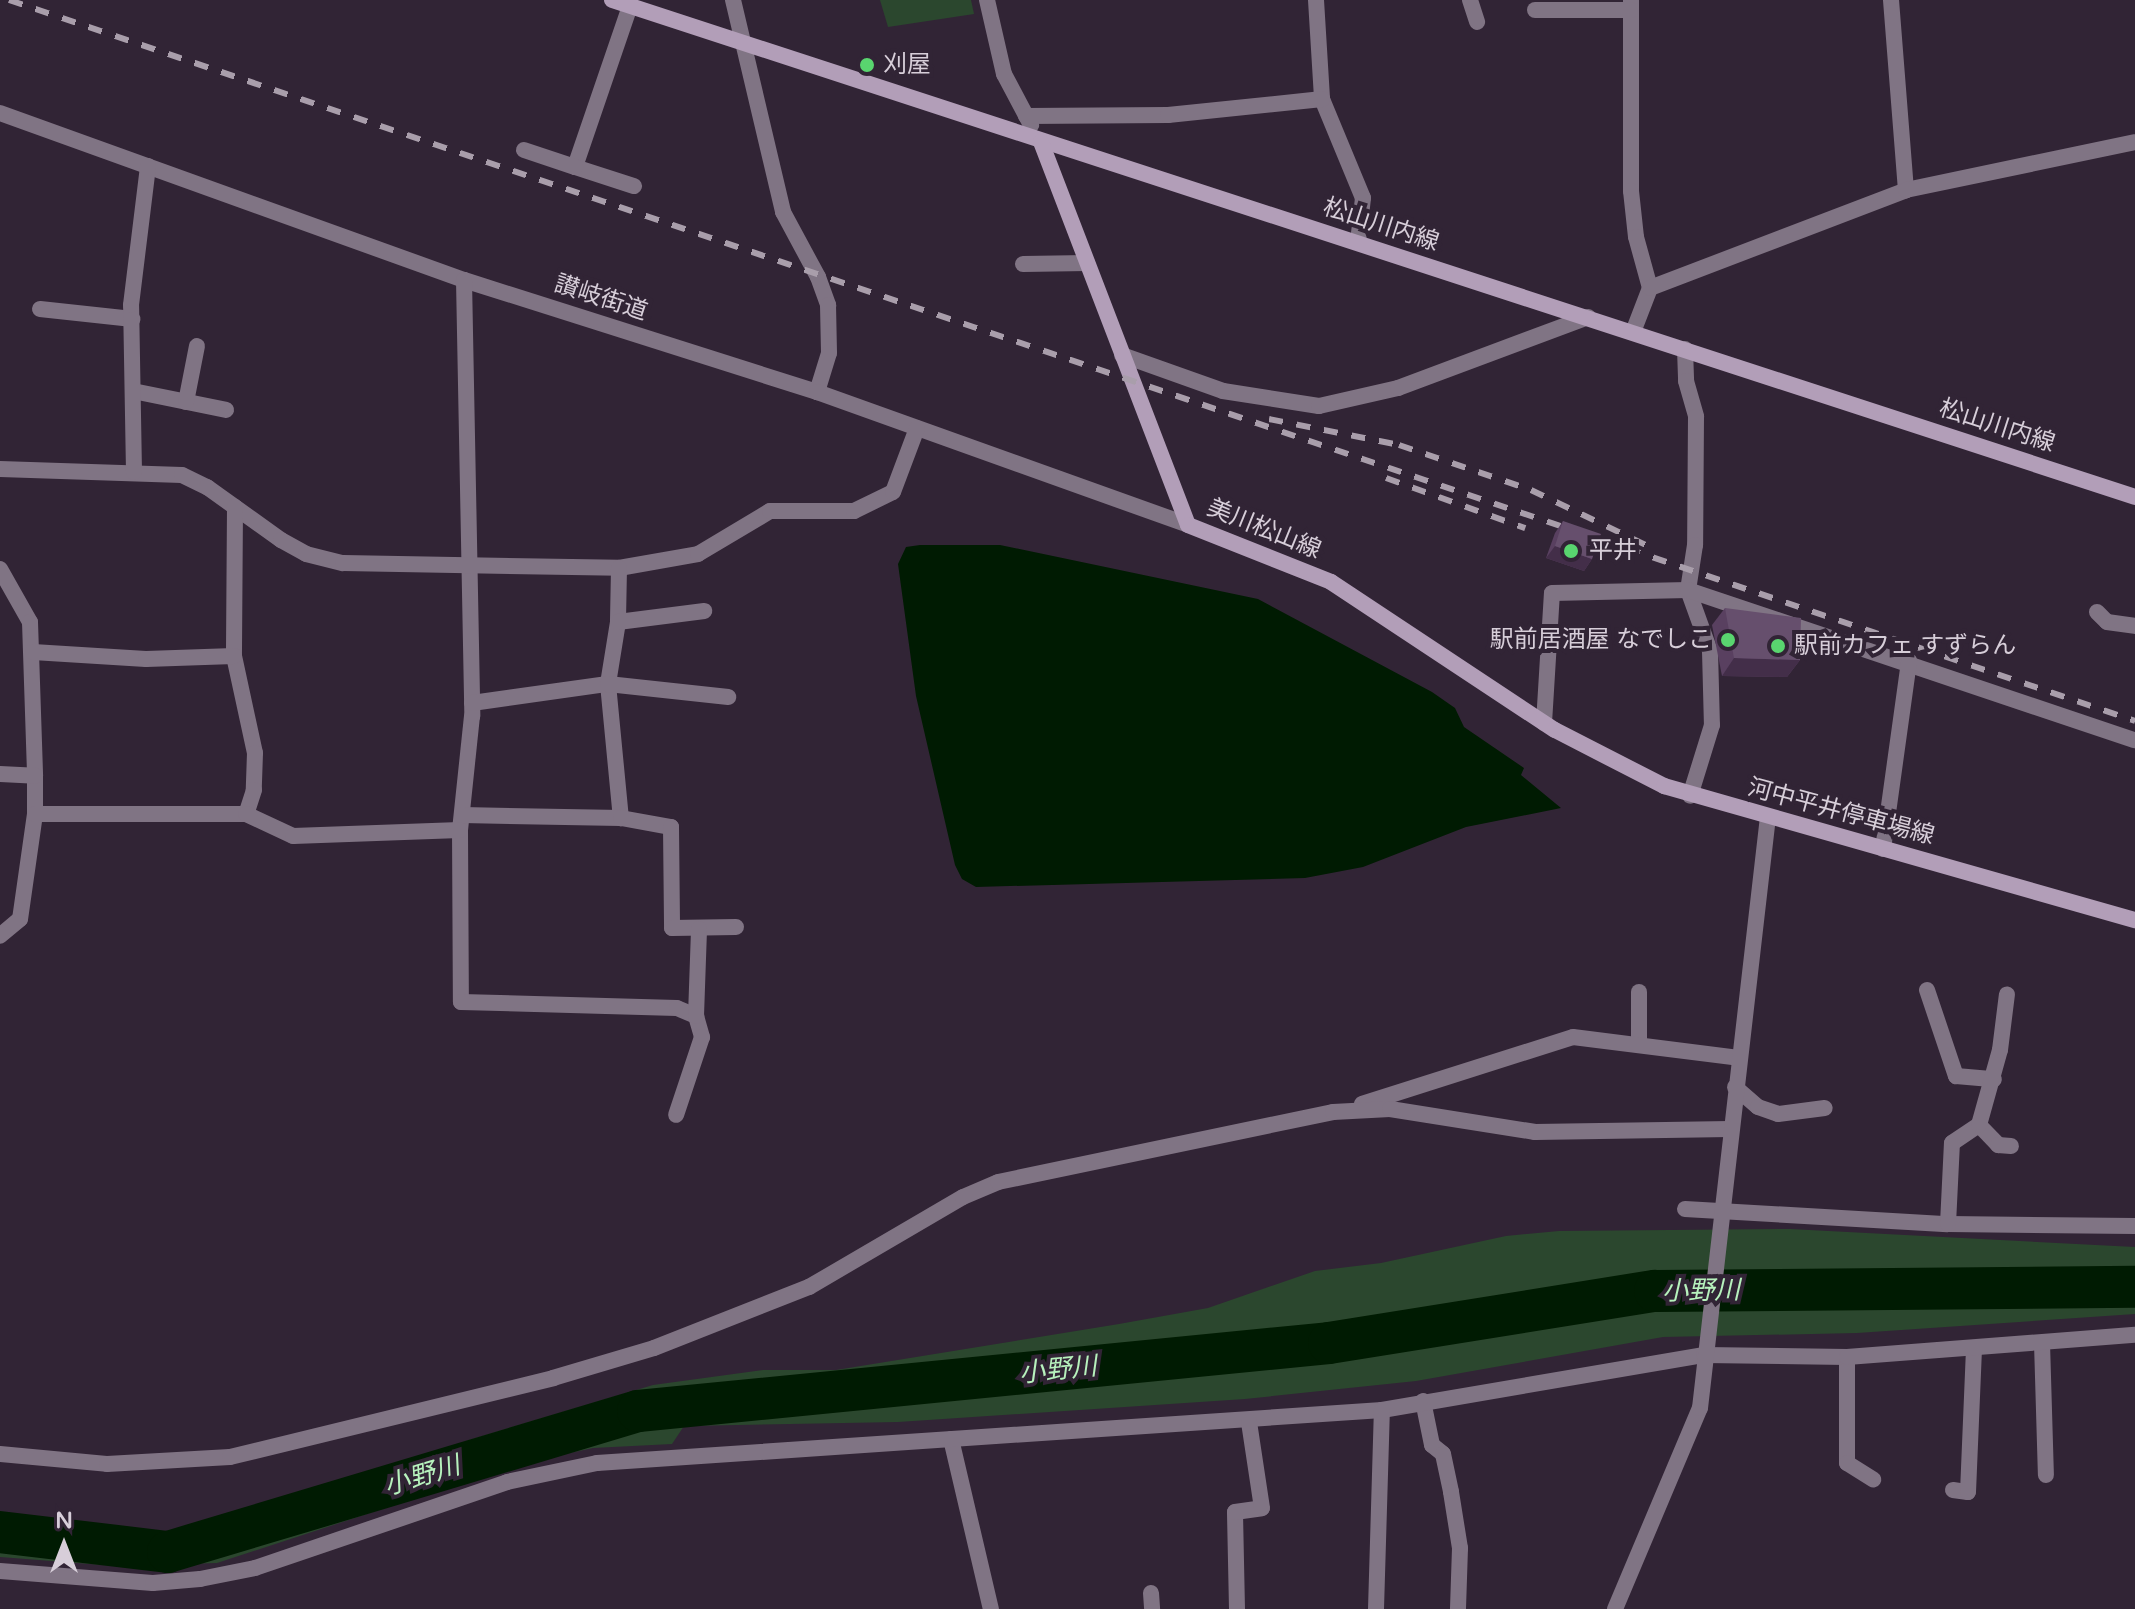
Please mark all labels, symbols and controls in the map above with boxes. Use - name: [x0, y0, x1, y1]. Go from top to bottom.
- place label: 刈屋: [883, 51, 931, 79]
- marker: 刈屋: [858, 56, 876, 74]
- street label: 松山川内線: [1319, 193, 1443, 257]
- street label: 讃岐街道: [551, 269, 651, 327]
- street label: 松山川内線: [1935, 394, 2059, 458]
- street label: 美川松山線: [1203, 493, 1325, 565]
- place label: 平井: [1589, 537, 1637, 565]
- marker: 平井: [1560, 540, 1582, 562]
- place label: 駅前居酒屋 なでしこ: [1490, 626, 1712, 654]
- marker: 駅前居酒屋 なでしこ: [1719, 631, 1737, 649]
- place label: 駅前カフェ すずらん: [1794, 632, 2016, 660]
- marker: 駅前カフェ すずらん: [1769, 637, 1787, 655]
- street label: 河中平井停車場線: [1745, 773, 1937, 851]
- water label: 小野川: [1662, 1275, 1740, 1307]
- water label: 小野川: [1018, 1350, 1098, 1390]
- water label: 小野川: [380, 1450, 464, 1502]
- north arrow: [24, 1505, 104, 1585]
- text: N: [55, 1508, 73, 1534]

